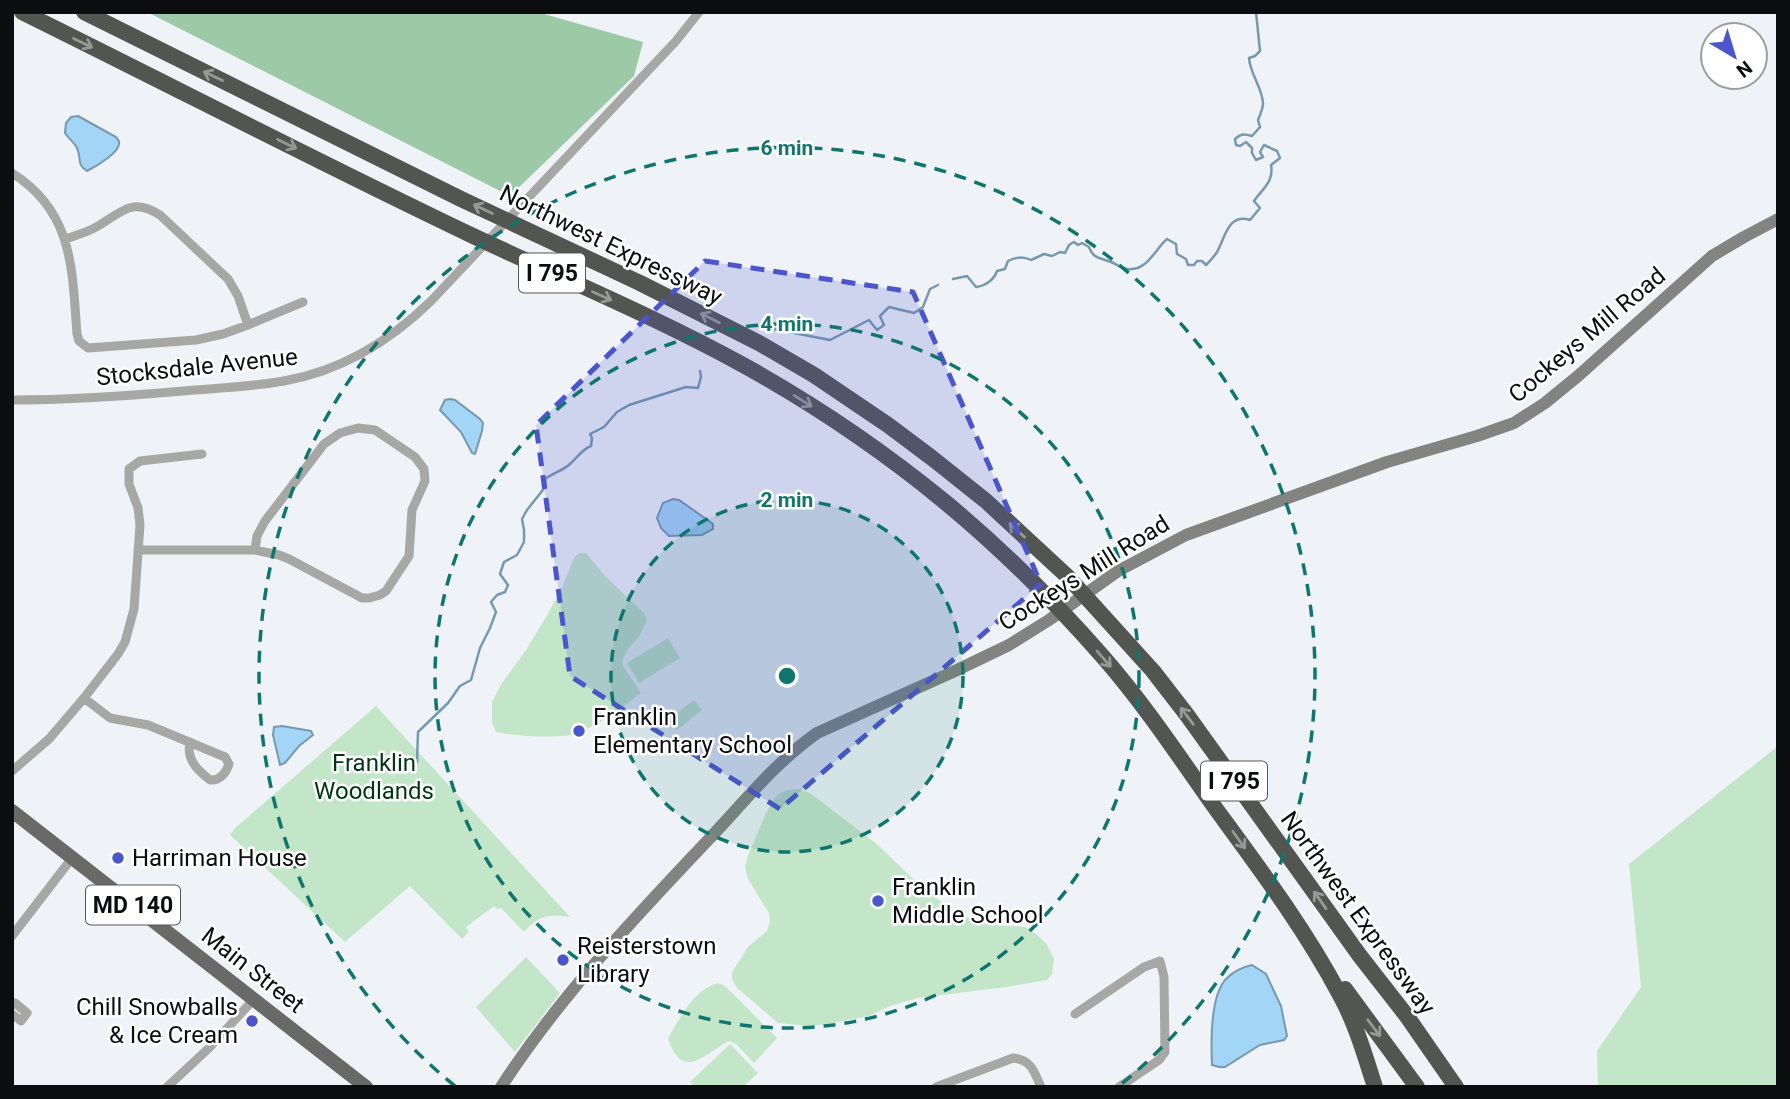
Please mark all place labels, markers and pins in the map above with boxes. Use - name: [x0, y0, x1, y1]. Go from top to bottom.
- centre of rings: [775, 664, 799, 688]
- place label: Franklin Elementary School: [593, 703, 792, 759]
- marker: Franklin Elementary School: [571, 723, 587, 739]
- place label: Harriman House: [132, 844, 307, 872]
- marker: Harriman House: [110, 850, 126, 866]
- place label: Franklin Middle School: [892, 873, 1044, 929]
- marker: Franklin Middle School: [870, 893, 886, 909]
- place label: Reisterstown Library: [577, 932, 716, 988]
- marker: Reisterstown Library: [555, 952, 571, 968]
- place label: Chill Snowballs & Ice Cream: [76, 993, 238, 1049]
- marker: Chill Snowballs & Ice Cream: [244, 1013, 260, 1029]

